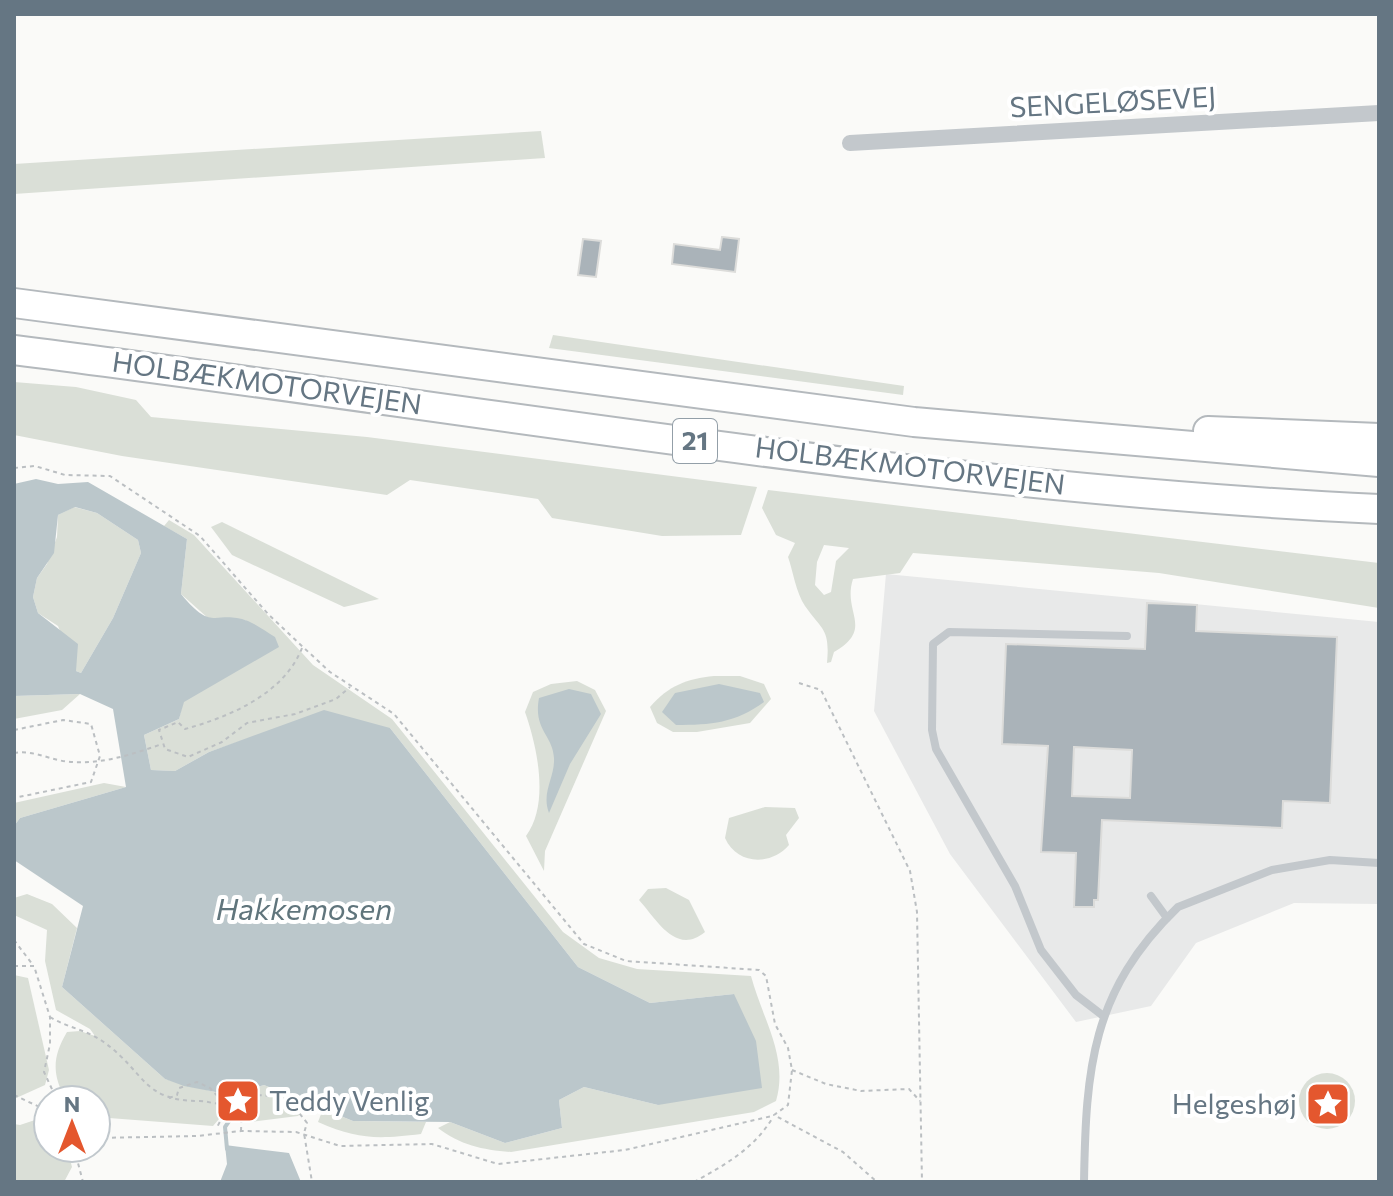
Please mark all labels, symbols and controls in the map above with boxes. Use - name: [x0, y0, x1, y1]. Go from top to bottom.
- street label: SENGELØSEVEJ: [1009, 79, 1217, 123]
- street label: HOLBÆKMOTORVEJEN: [110, 343, 424, 421]
- road number: 21: [673, 419, 717, 463]
- street label: HOLBÆKMOTORVEJEN: [753, 429, 1067, 501]
- water label: Hakkemosen: [216, 889, 392, 926]
- place icon: Teddy Venlig: [214, 1077, 262, 1125]
- place icon: Helgeshøj: [1304, 1080, 1352, 1128]
- place label: Teddy Venlig: [269, 1083, 429, 1117]
- north arrow: [32, 1084, 112, 1164]
- place label: Helgeshøj: [1172, 1086, 1297, 1120]
- text: N: [64, 1090, 80, 1117]

